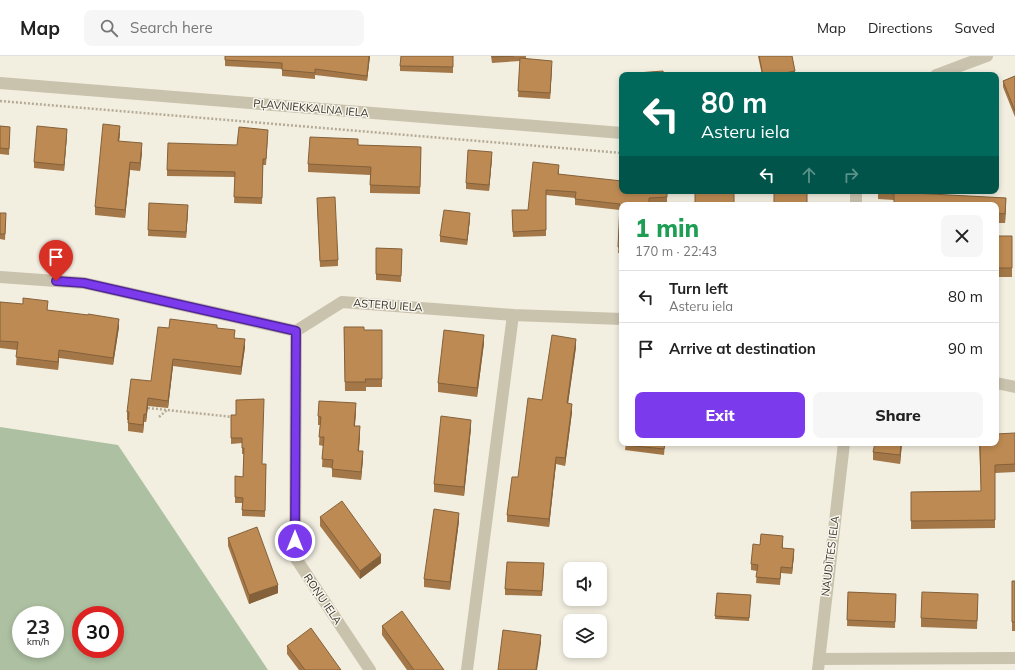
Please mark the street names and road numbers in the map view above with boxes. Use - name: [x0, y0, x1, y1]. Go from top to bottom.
- street label: PĻAVNIEKKALNA IELA: [253, 96, 369, 121]
- street label: ASTERU IELA: [353, 296, 423, 314]
- street label: NAUDĪTES IELA: [818, 515, 842, 597]
- street label: ROŅU IELA: [300, 571, 345, 628]

